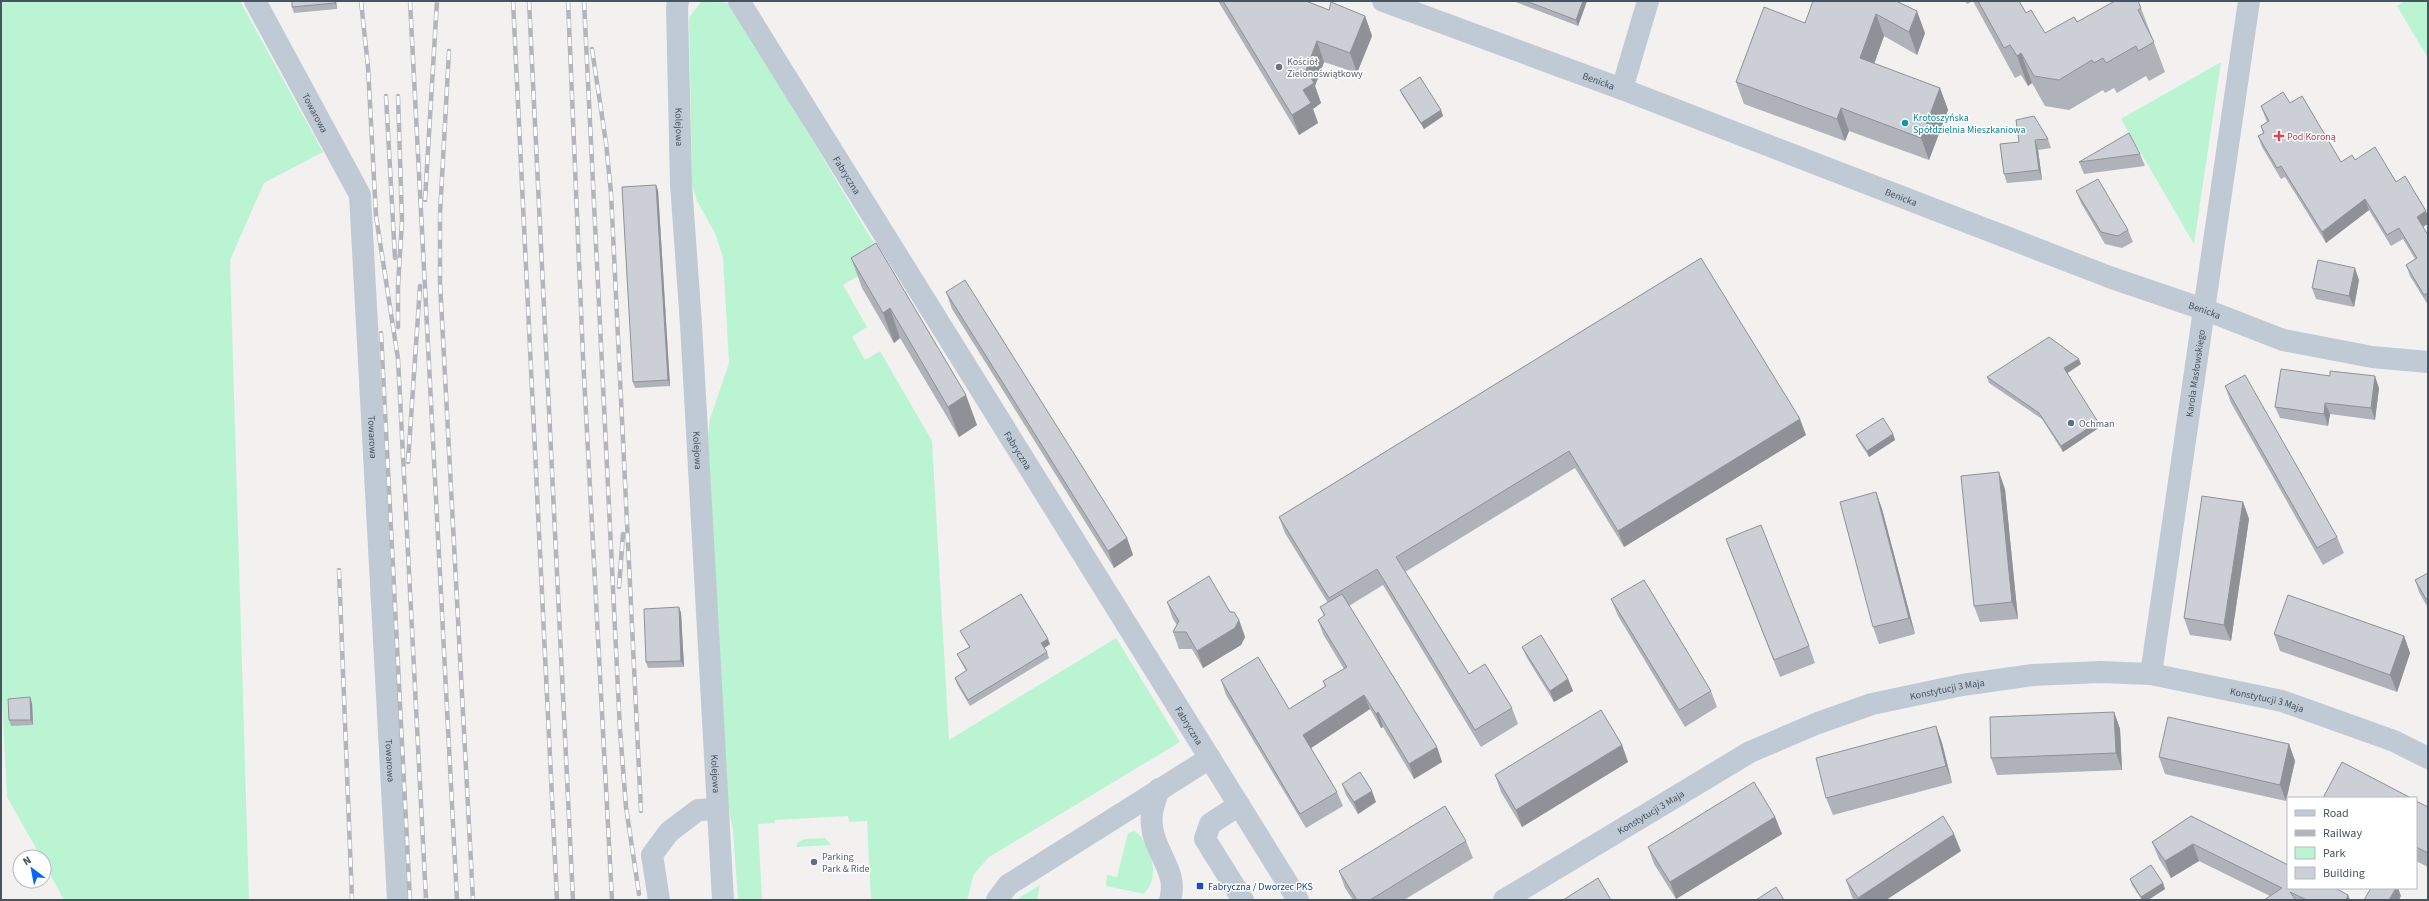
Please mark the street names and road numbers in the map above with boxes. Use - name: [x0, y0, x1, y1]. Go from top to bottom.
- street label: Benicka: [1580, 69, 1617, 94]
- street label: Towarowa: [298, 91, 331, 135]
- street label: Kolejowa: [671, 107, 686, 146]
- street label: Fabryczna: [829, 154, 864, 198]
- street label: Benicka: [1883, 185, 1919, 210]
- street label: Benicka: [2187, 299, 2223, 323]
- street label: Karola Masłowskiego: [2183, 329, 2209, 418]
- street label: Towarowa: [364, 415, 380, 459]
- street label: Fabryczna: [1000, 429, 1035, 473]
- street label: Kolejowa: [689, 431, 705, 470]
- street label: Konstytucji 3 Maja: [1909, 676, 1986, 704]
- street label: Konstytucji 3 Maja: [2229, 684, 2306, 716]
- street label: Fabryczna: [1171, 704, 1206, 748]
- street label: Towarowa: [381, 739, 398, 783]
- street label: Kolejowa: [707, 754, 723, 794]
- street label: Konstytucji 3 Maja: [1615, 787, 1687, 838]

